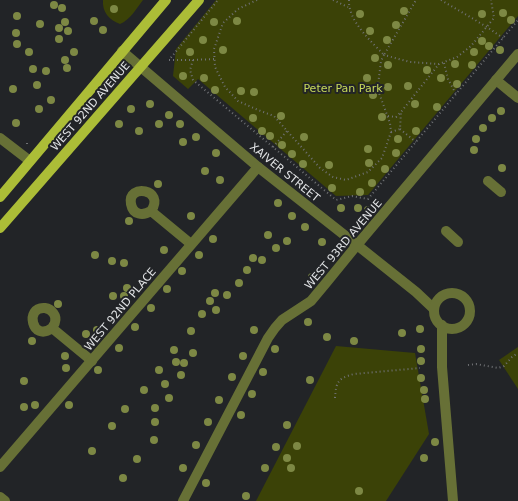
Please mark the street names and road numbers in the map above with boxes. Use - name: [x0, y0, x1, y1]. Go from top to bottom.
- street label: WEST 92ND AVENUE: [48, 59, 133, 154]
- street label: XAIVER STREET: [247, 140, 322, 205]
- street label: WEST 93RD AVENUE: [302, 197, 385, 292]
- street label: WEST 92ND PLACE: [82, 265, 159, 353]

